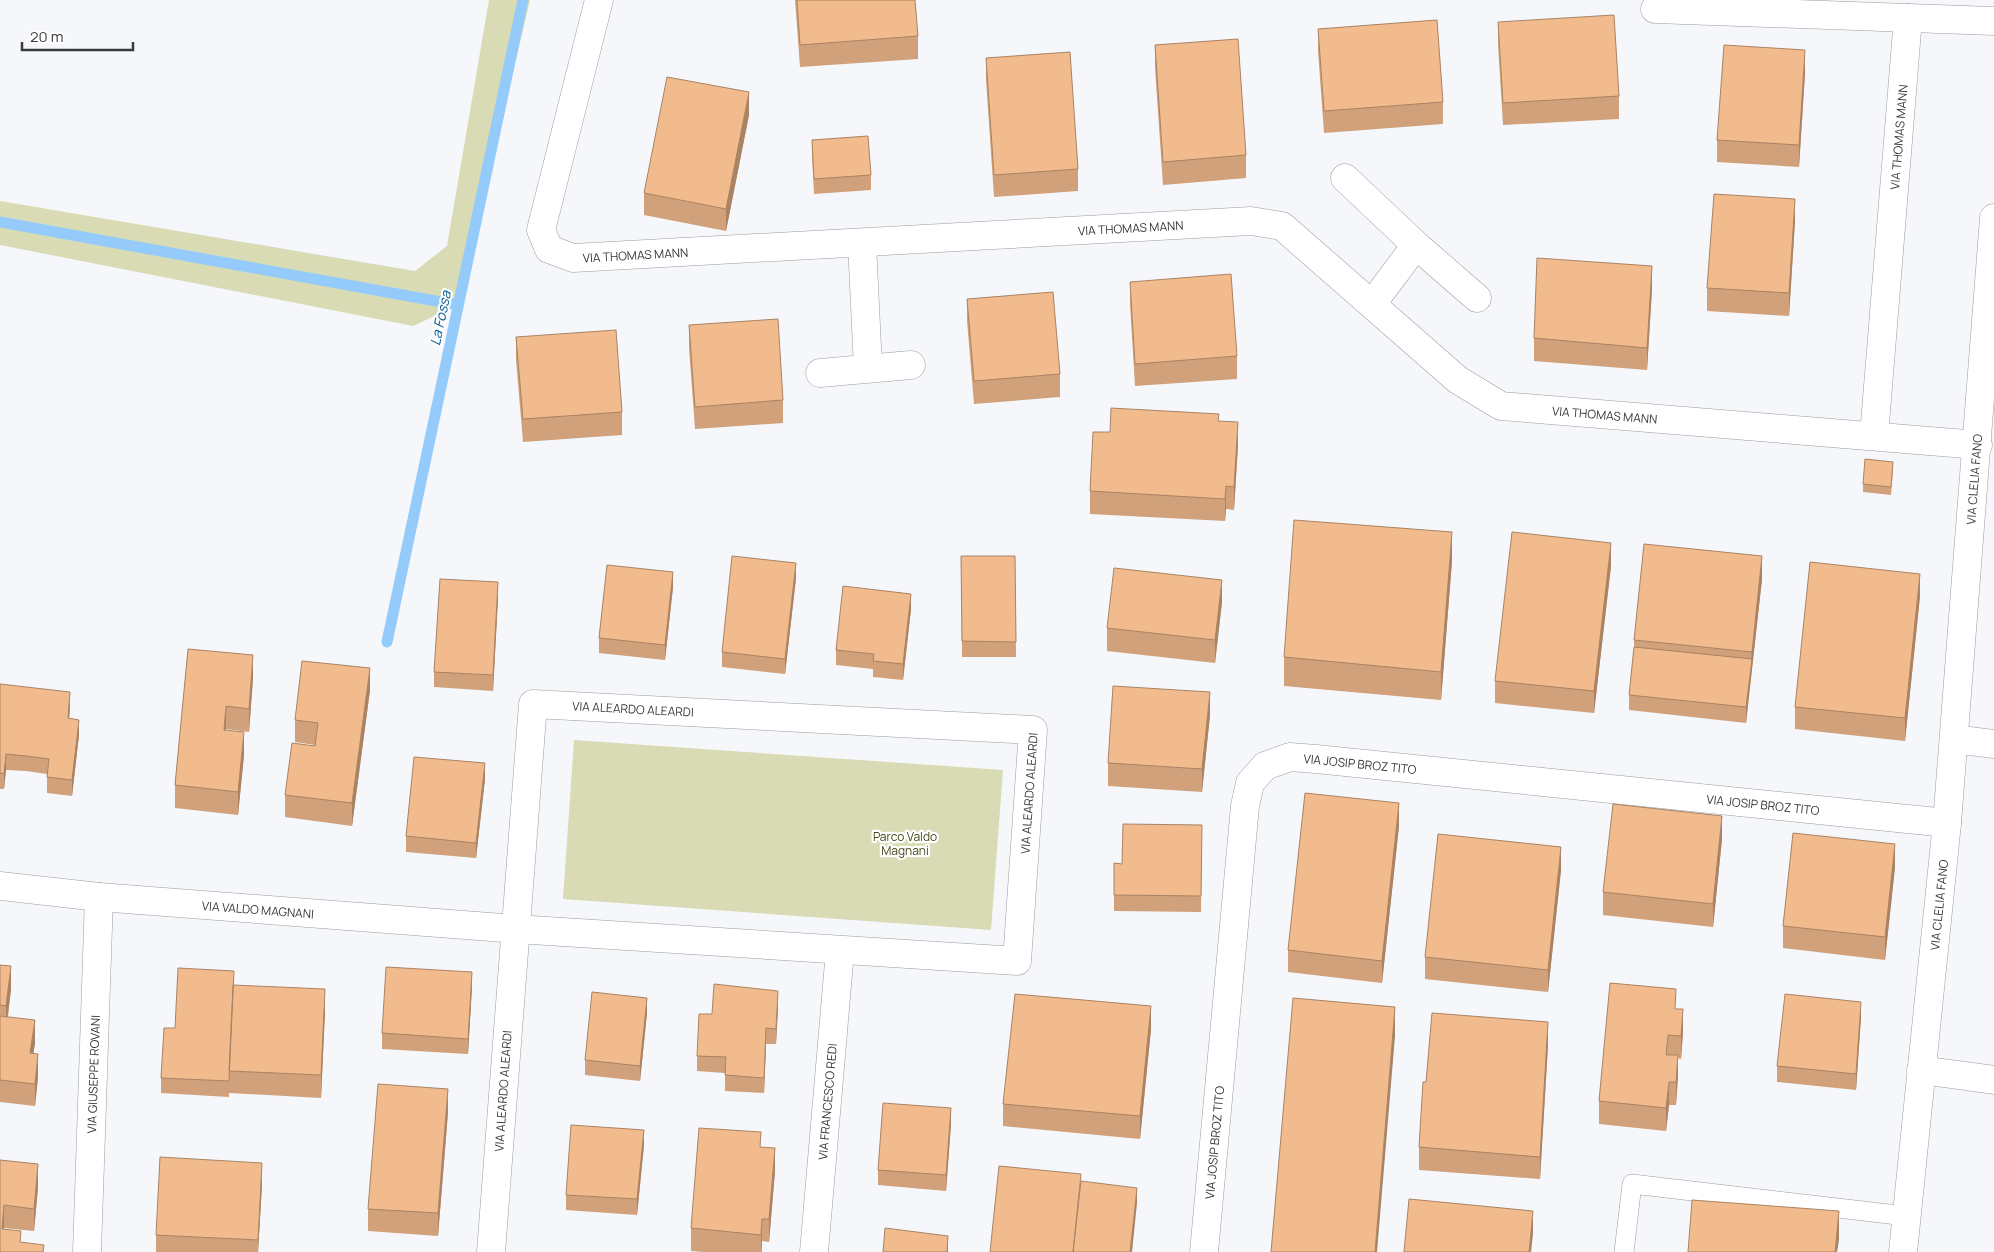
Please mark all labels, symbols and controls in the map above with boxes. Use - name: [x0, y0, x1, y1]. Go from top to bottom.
- scale bar: [22, 20, 134, 52]
- text: 20 m: [30, 26, 63, 47]
- street label: VIA THOMAS MANN: [1886, 84, 1911, 190]
- street label: VIA THOMAS MANN: [1078, 216, 1184, 239]
- street label: VIA THOMAS MANN: [582, 243, 689, 266]
- water label: La Fossa: [425, 288, 455, 347]
- street label: VIA THOMAS MANN: [1551, 402, 1658, 427]
- street label: VIA CLELIA FANO: [1962, 433, 1986, 525]
- street label: VIA ALEARDO ALEARDI: [572, 697, 694, 721]
- street label: VIA ALEARDO ALEARDI: [1016, 732, 1041, 855]
- street label: VIA JOSIP BROZ TITO: [1303, 750, 1418, 778]
- street label: VIA JOSIP BROZ TITO: [1706, 790, 1821, 819]
- park label: Parco Valdo Magnani: [873, 828, 937, 859]
- street label: VIA CLELIA FANO: [1926, 858, 1952, 951]
- street label: VIA VALDO MAGNANI: [201, 896, 315, 922]
- street label: VIA GIUSEPPE ROVANI: [83, 1015, 104, 1134]
- street label: VIA ALEARDO ALEARDI: [490, 1030, 516, 1152]
- street label: VIA FRANCESCO REDI: [813, 1043, 840, 1161]
- street label: VIA JOSIP BROZ TITO: [1200, 1085, 1228, 1200]

